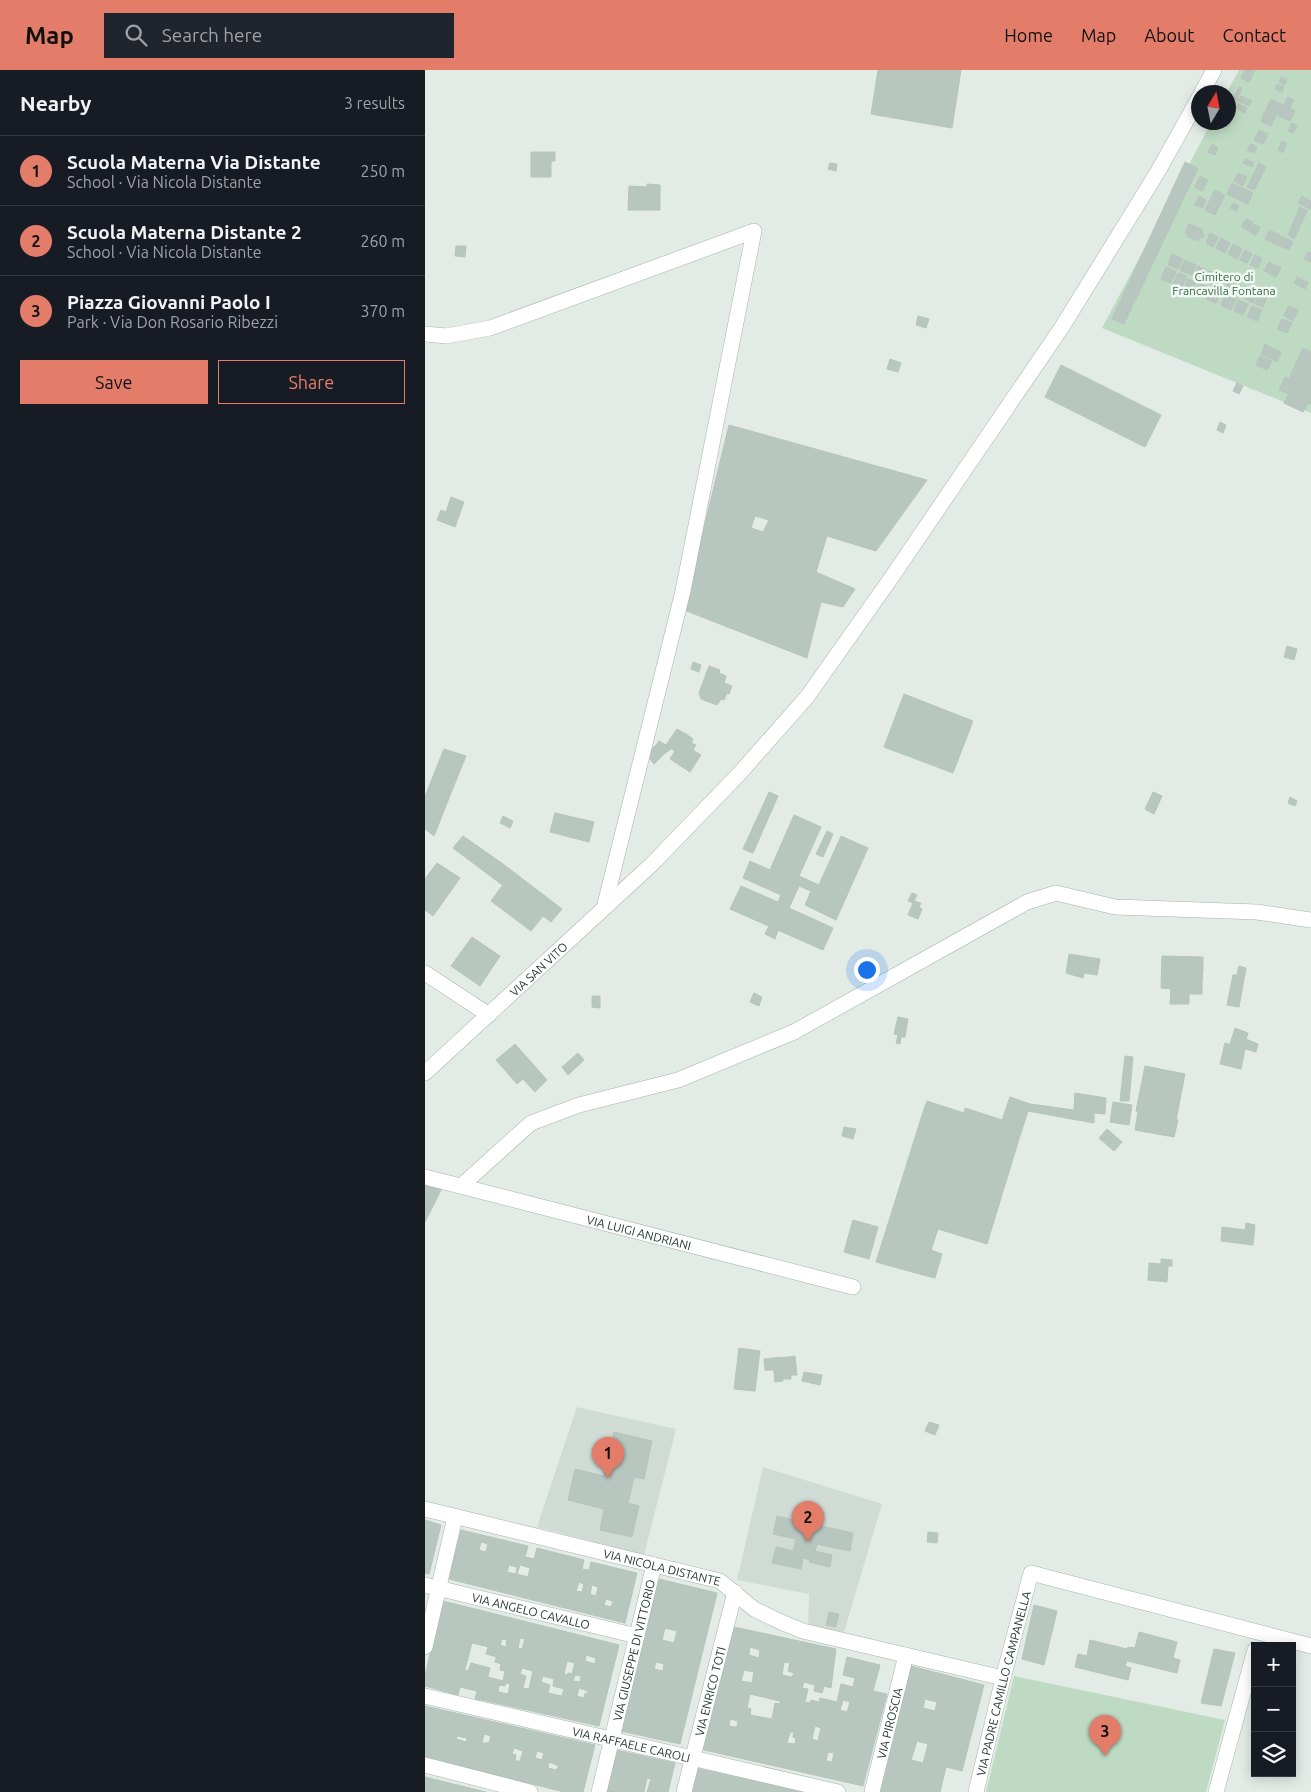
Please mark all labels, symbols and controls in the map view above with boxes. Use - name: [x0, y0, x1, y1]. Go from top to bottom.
- search box: [104, 13, 454, 58]
- icon: search: [122, 21, 150, 49]
- text: Map: [25, 22, 74, 49]
- text: Search here: [162, 24, 262, 46]
- text: Home: [1004, 25, 1053, 45]
- text: Map: [1081, 25, 1116, 45]
- text: About: [1144, 25, 1194, 45]
- text: Contact: [1222, 25, 1286, 45]
- north arrow: [1191, 85, 1236, 130]
- text: Nearby: [20, 91, 91, 115]
- text: 3 results: [344, 94, 405, 112]
- text: Scuola Materna Via Distante: [67, 151, 321, 173]
- text: 1: [31, 162, 41, 180]
- text: 250 m: [360, 162, 405, 180]
- text: School · Via Nicola Distante: [67, 173, 262, 191]
- text: Scuola Materna Distante 2: [67, 221, 302, 243]
- text: 2: [31, 232, 41, 250]
- text: 260 m: [360, 232, 405, 250]
- text: School · Via Nicola Distante: [67, 243, 262, 261]
- park label: Cimitero di Francavilla Fontana: [1172, 270, 1276, 297]
- text: Piazza Giovanni Paolo I: [67, 291, 271, 313]
- text: 3: [31, 302, 41, 320]
- text: 370 m: [360, 302, 405, 320]
- text: Park · Via Don Rosario Ribezzi: [67, 313, 278, 331]
- button: Save: [20, 360, 208, 404]
- button: Share: [218, 360, 405, 404]
- street label: VIA SAN VITO: [507, 939, 570, 998]
- your location: [854, 957, 880, 983]
- street label: VIA LUIGI ANDRIANI: [585, 1212, 693, 1252]
- pin: 1: [592, 1437, 624, 1478]
- pin: 2: [792, 1501, 824, 1542]
- street label: VIA NICOLA DISTANTE: [602, 1546, 722, 1587]
- street label: VIA GIUSEPPE DI VITTORIO: [610, 1578, 657, 1722]
- street label: VIA PADRE CAMILLO CAMPANELLA: [974, 1589, 1033, 1777]
- street label: VIA ANGELO CAVALLO: [471, 1590, 591, 1631]
- map controls: [1251, 1642, 1296, 1777]
- button: +: [1251, 1642, 1296, 1687]
- street label: VIA ENRICO TOTI: [692, 1645, 727, 1737]
- street label: VIA PIROSCIA: [874, 1686, 904, 1760]
- button: −: [1251, 1687, 1296, 1732]
- pin: 3: [1089, 1715, 1121, 1756]
- street label: VIA RAFFAELE CAROLI: [571, 1724, 692, 1764]
- button: layers: [1251, 1732, 1296, 1777]

